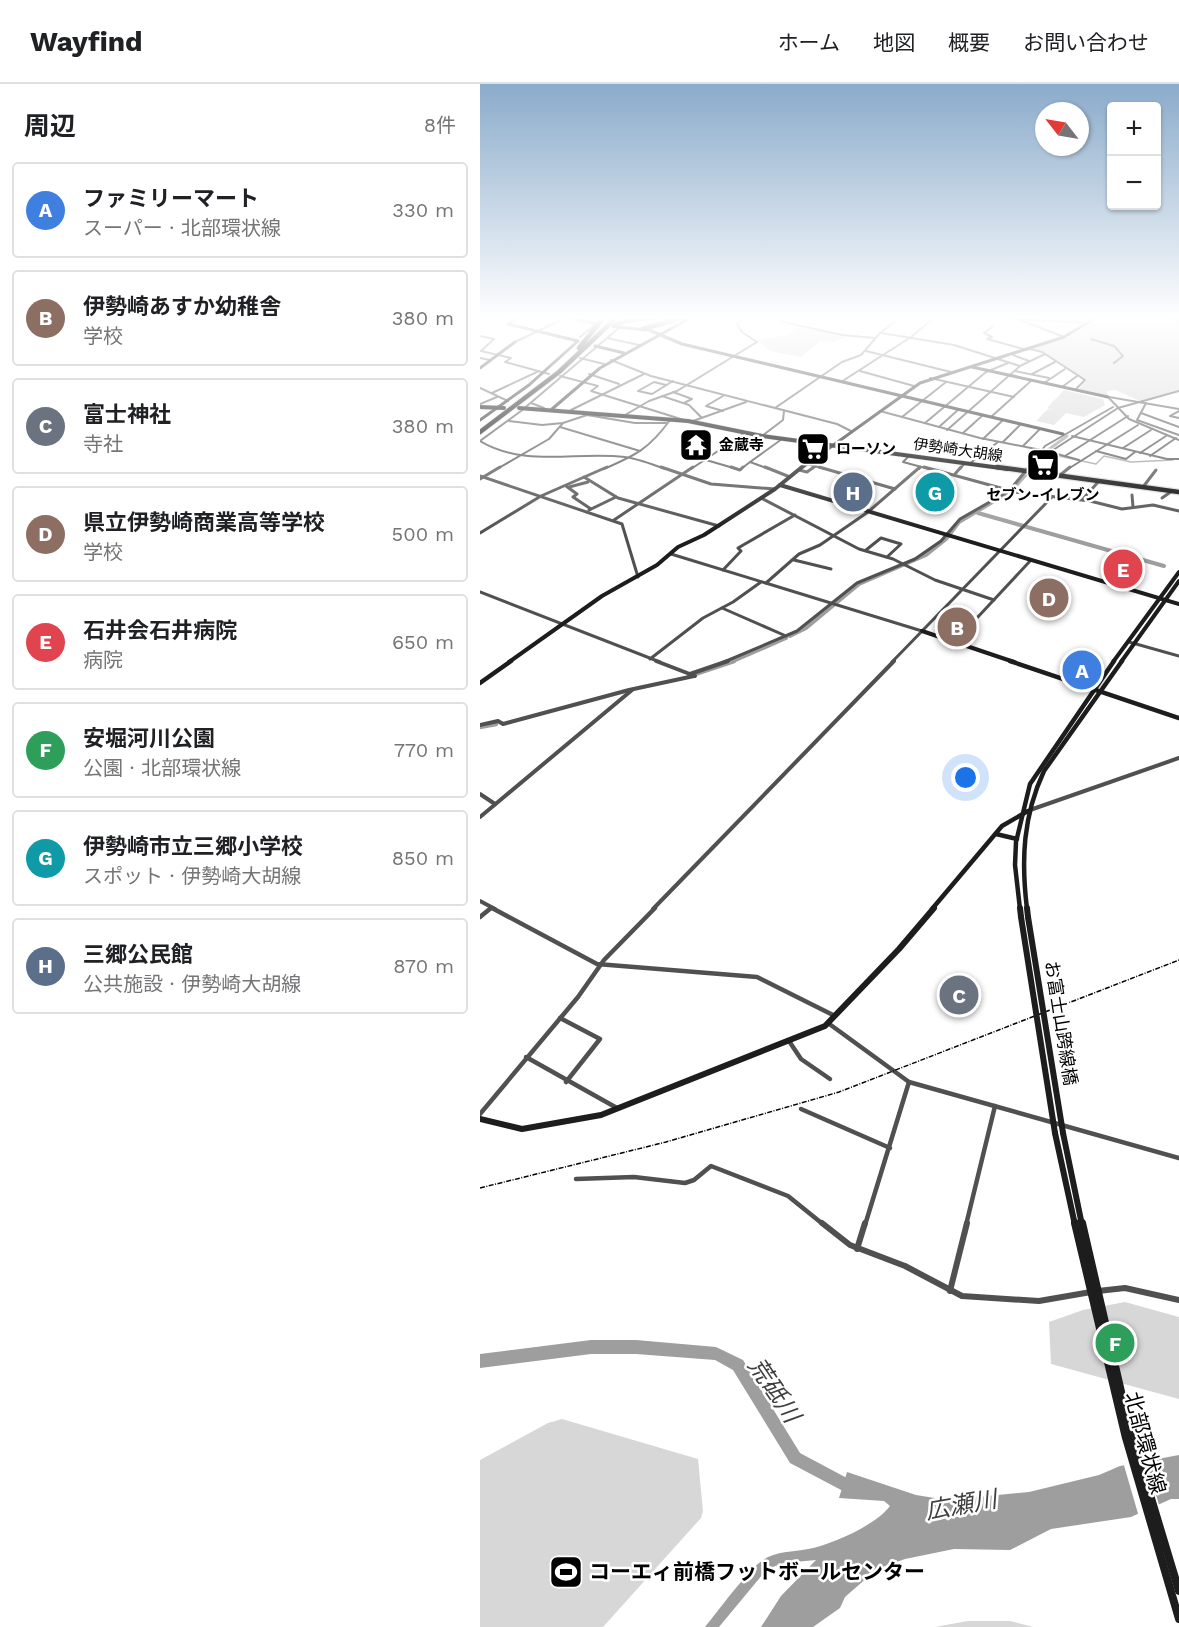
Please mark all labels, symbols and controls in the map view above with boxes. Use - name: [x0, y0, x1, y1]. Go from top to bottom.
- text: Wayfind: [30, 25, 143, 58]
- text: ホーム: [778, 30, 840, 55]
- text: 地図: [873, 30, 915, 55]
- text: 概要: [948, 30, 990, 55]
- text: お問い合わせ: [1023, 30, 1149, 55]
- north arrow: [1035, 102, 1089, 156]
- map controls: [1107, 102, 1161, 210]
- button: +: [1107, 102, 1161, 156]
- text: 周辺: [24, 111, 76, 141]
- text: 8件: [424, 113, 456, 137]
- button: −: [1107, 156, 1161, 210]
- text: ファミリーマート: [83, 186, 259, 211]
- text: A: [39, 198, 52, 222]
- text: 330 m: [392, 198, 454, 222]
- text: スーパー · 北部環状線: [83, 216, 281, 240]
- text: 伊勢崎あすか幼稚舎: [83, 294, 281, 319]
- text: B: [39, 306, 52, 330]
- text: 380 m: [392, 306, 454, 330]
- text: 学校: [83, 324, 123, 348]
- text: 富士神社: [83, 402, 171, 427]
- text: C: [39, 414, 52, 438]
- text: 380 m: [392, 414, 454, 438]
- temple icon: 金蔵寺: [678, 427, 714, 463]
- supermarket icon: ローソン: [795, 431, 831, 467]
- text: 寺社: [83, 432, 123, 456]
- street label: 伊勢崎大胡線: [912, 435, 1004, 465]
- place label: 金蔵寺: [719, 436, 764, 454]
- place label: ローソン: [836, 440, 896, 458]
- supermarket icon: セブン-イレブン: [1025, 447, 1061, 483]
- pin: H: [834, 470, 872, 514]
- pin: G: [916, 470, 954, 514]
- place label: セブン-イレブン: [987, 486, 1099, 504]
- text: 県立伊勢崎商業高等学校: [83, 510, 325, 535]
- text: D: [38, 522, 53, 546]
- text: 500 m: [392, 522, 454, 546]
- text: 学校: [83, 540, 123, 564]
- pin: E: [1104, 546, 1142, 592]
- pin: D: [1030, 576, 1068, 620]
- pin: B: [938, 604, 976, 650]
- text: 石井会石井病院: [83, 618, 237, 643]
- text: E: [39, 630, 52, 654]
- text: 650 m: [392, 630, 454, 654]
- text: 病院: [83, 648, 123, 672]
- pin: A: [1062, 648, 1102, 692]
- text: 安堀河川公園: [83, 726, 215, 751]
- text: F: [39, 738, 52, 762]
- text: 770 m: [394, 738, 454, 762]
- text: 公園 · 北部環状線: [83, 756, 241, 780]
- your location: [951, 763, 980, 792]
- text: 伊勢崎市立三郷小学校: [83, 834, 303, 859]
- text: G: [38, 846, 53, 870]
- text: 850 m: [392, 846, 454, 870]
- text: スポット · 伊勢崎大胡線: [83, 864, 301, 888]
- text: 三郷公民館: [83, 942, 193, 967]
- text: H: [38, 954, 53, 978]
- text: 870 m: [393, 954, 454, 978]
- street label: お富士山跨線橋: [1041, 959, 1082, 1087]
- text: 公共施設 · 伊勢崎大胡線: [83, 972, 301, 996]
- pin: C: [940, 972, 978, 1018]
- pin: F: [1096, 1320, 1134, 1366]
- water label: 荒砥川: [742, 1352, 807, 1430]
- street label: 北部環状線: [1120, 1389, 1171, 1497]
- water label: 広瀬川: [923, 1484, 1002, 1525]
- sports icon: コーエィ前橋フットボールセンター: [548, 1554, 584, 1590]
- place label: コーエィ前橋フットボールセンター: [589, 1559, 925, 1584]

